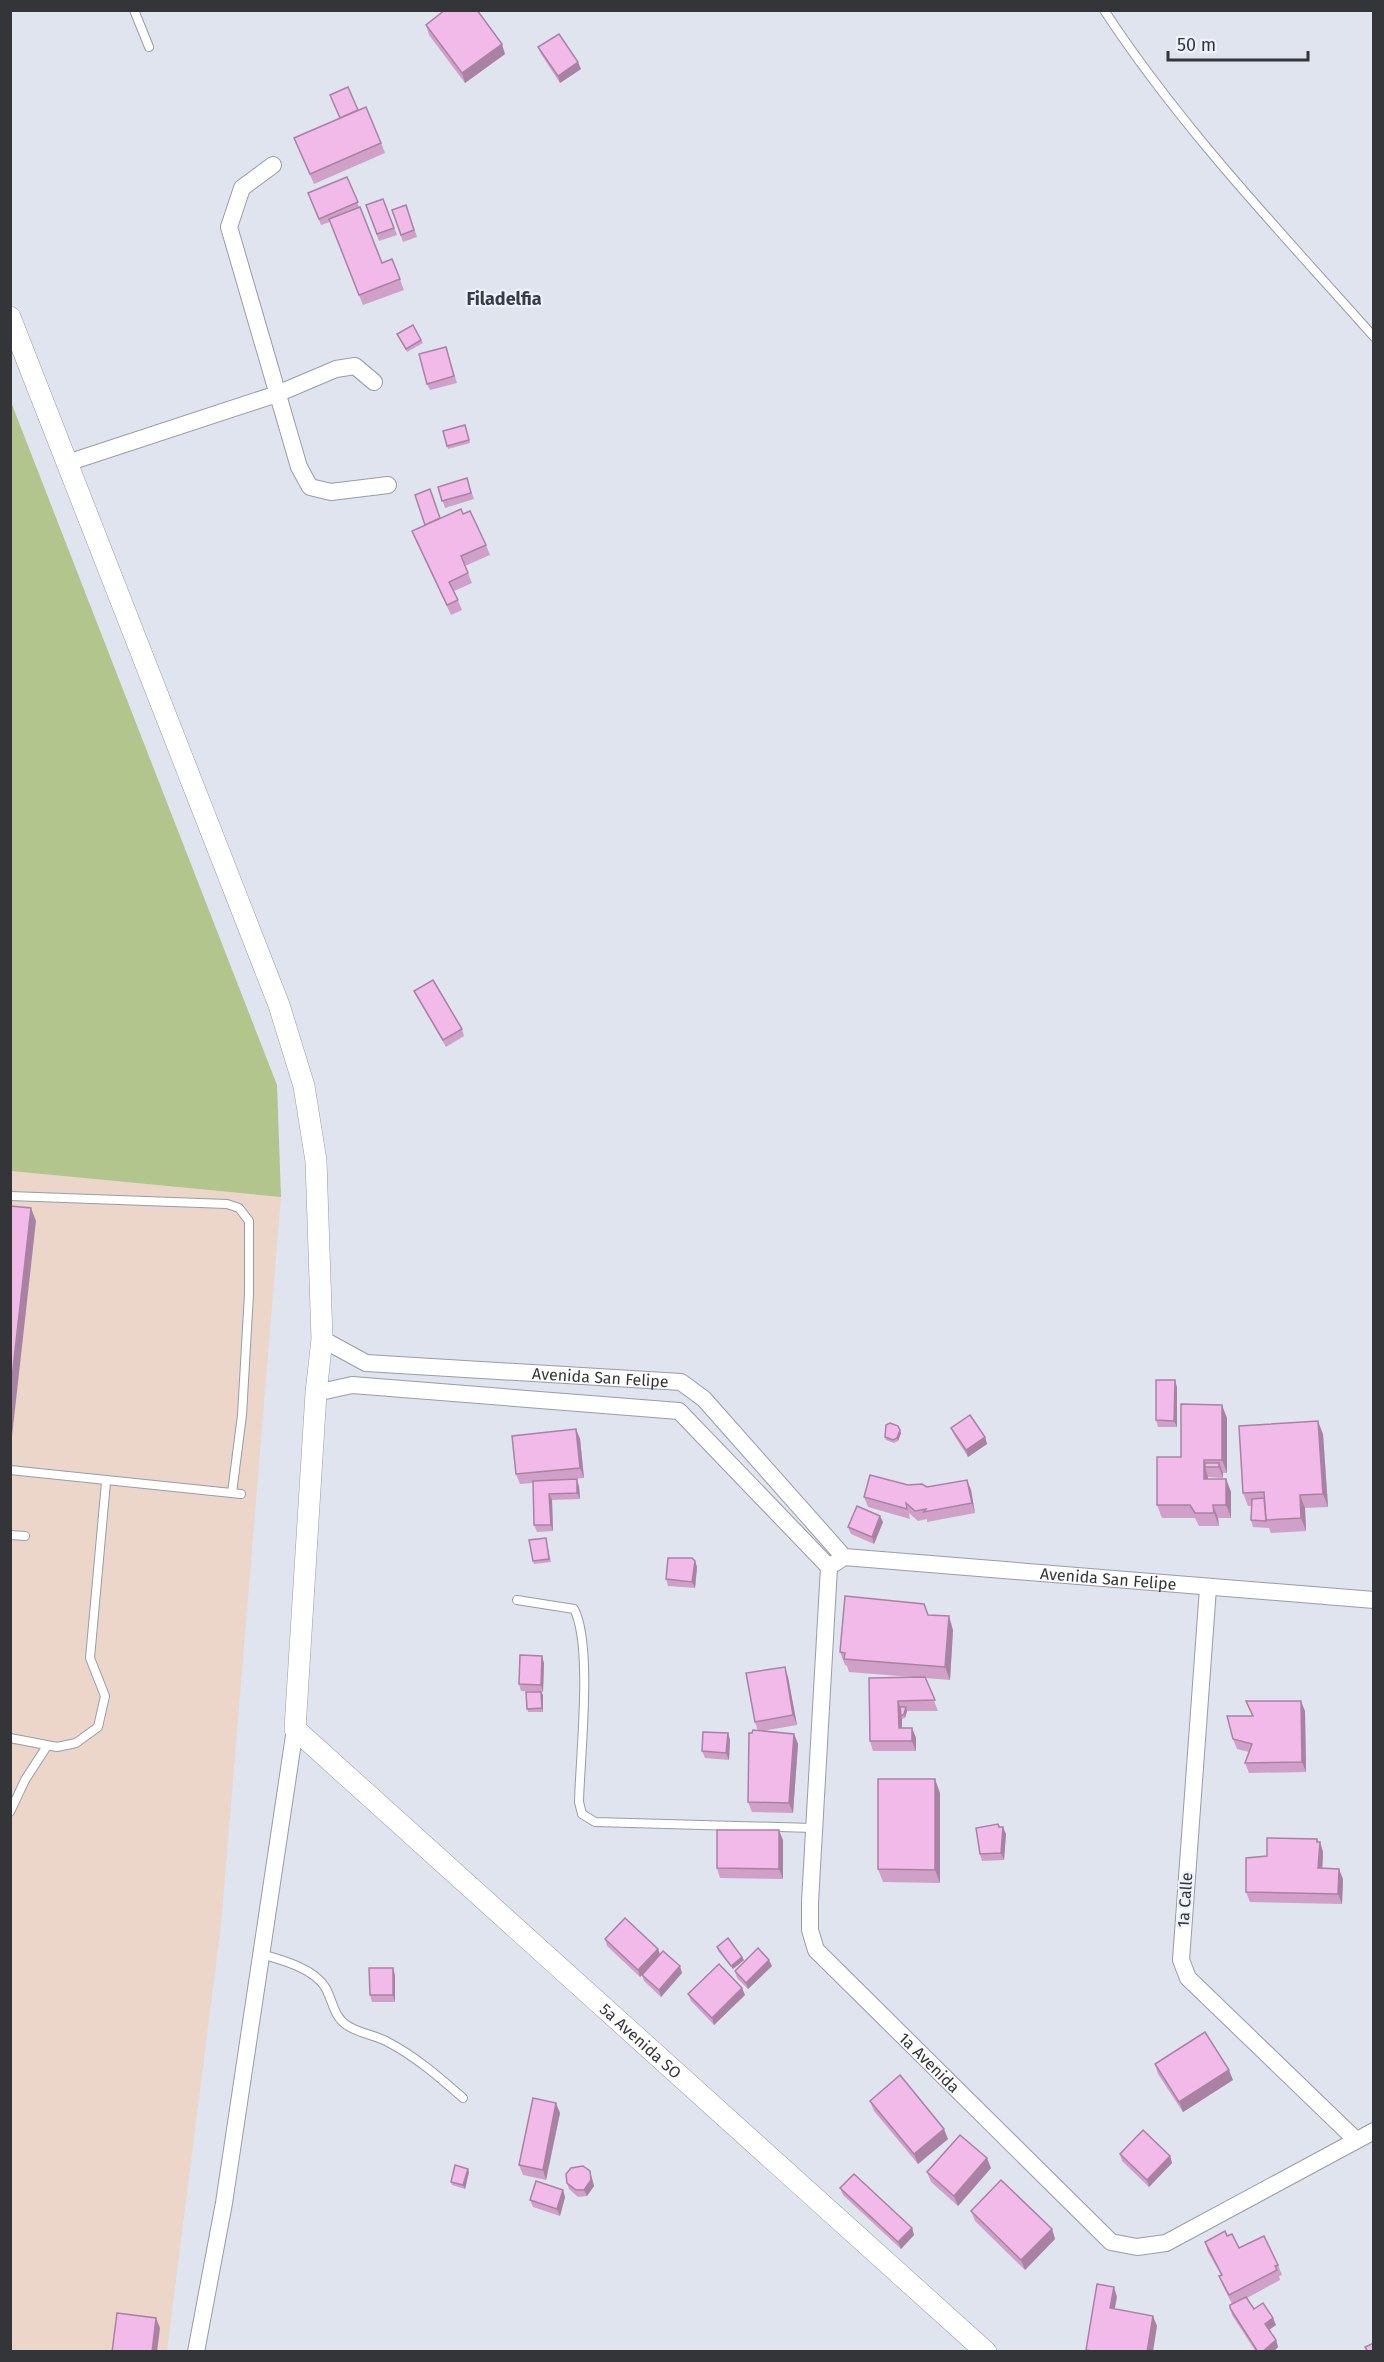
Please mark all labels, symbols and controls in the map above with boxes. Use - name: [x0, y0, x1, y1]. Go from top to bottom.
- scale bar: [1168, 24, 1308, 62]
- text: 50 m: [1177, 34, 1216, 56]
- district label: Filadelfia: [466, 288, 542, 310]
- street label: Avenida San Felipe: [532, 1364, 669, 1391]
- street label: Avenida San Felipe: [1039, 1563, 1177, 1593]
- street label: 1a Calle: [1174, 1872, 1196, 1928]
- street label: 5a Avenida SO: [596, 1999, 685, 2082]
- street label: 1a Avenida: [895, 2028, 964, 2096]

